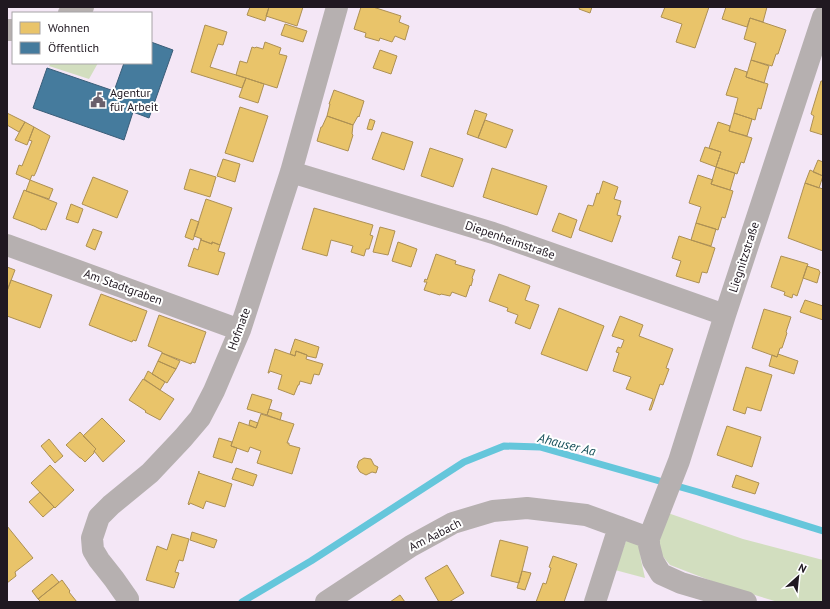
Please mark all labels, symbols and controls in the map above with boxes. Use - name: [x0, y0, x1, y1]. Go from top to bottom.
- legend: [12, 12, 152, 64]
- text: Wohnen: [48, 20, 90, 35]
- text: Öffentlich: [48, 40, 99, 55]
- place label: Agentur für Arbeit: [110, 85, 158, 114]
- public building icon: Agentur für Arbeit: [89, 91, 107, 109]
- street label: Diepenheimstraße: [463, 217, 557, 262]
- street label: Liegnitzstraße: [725, 220, 762, 294]
- street label: Am Stadtgraben: [82, 265, 164, 308]
- street label: Hofmate: [224, 306, 253, 352]
- water label: Ahauser Aa: [535, 429, 598, 460]
- street label: Am Aabach: [406, 515, 464, 554]
- north arrow: [778, 557, 818, 597]
- text: N: [796, 560, 809, 576]

